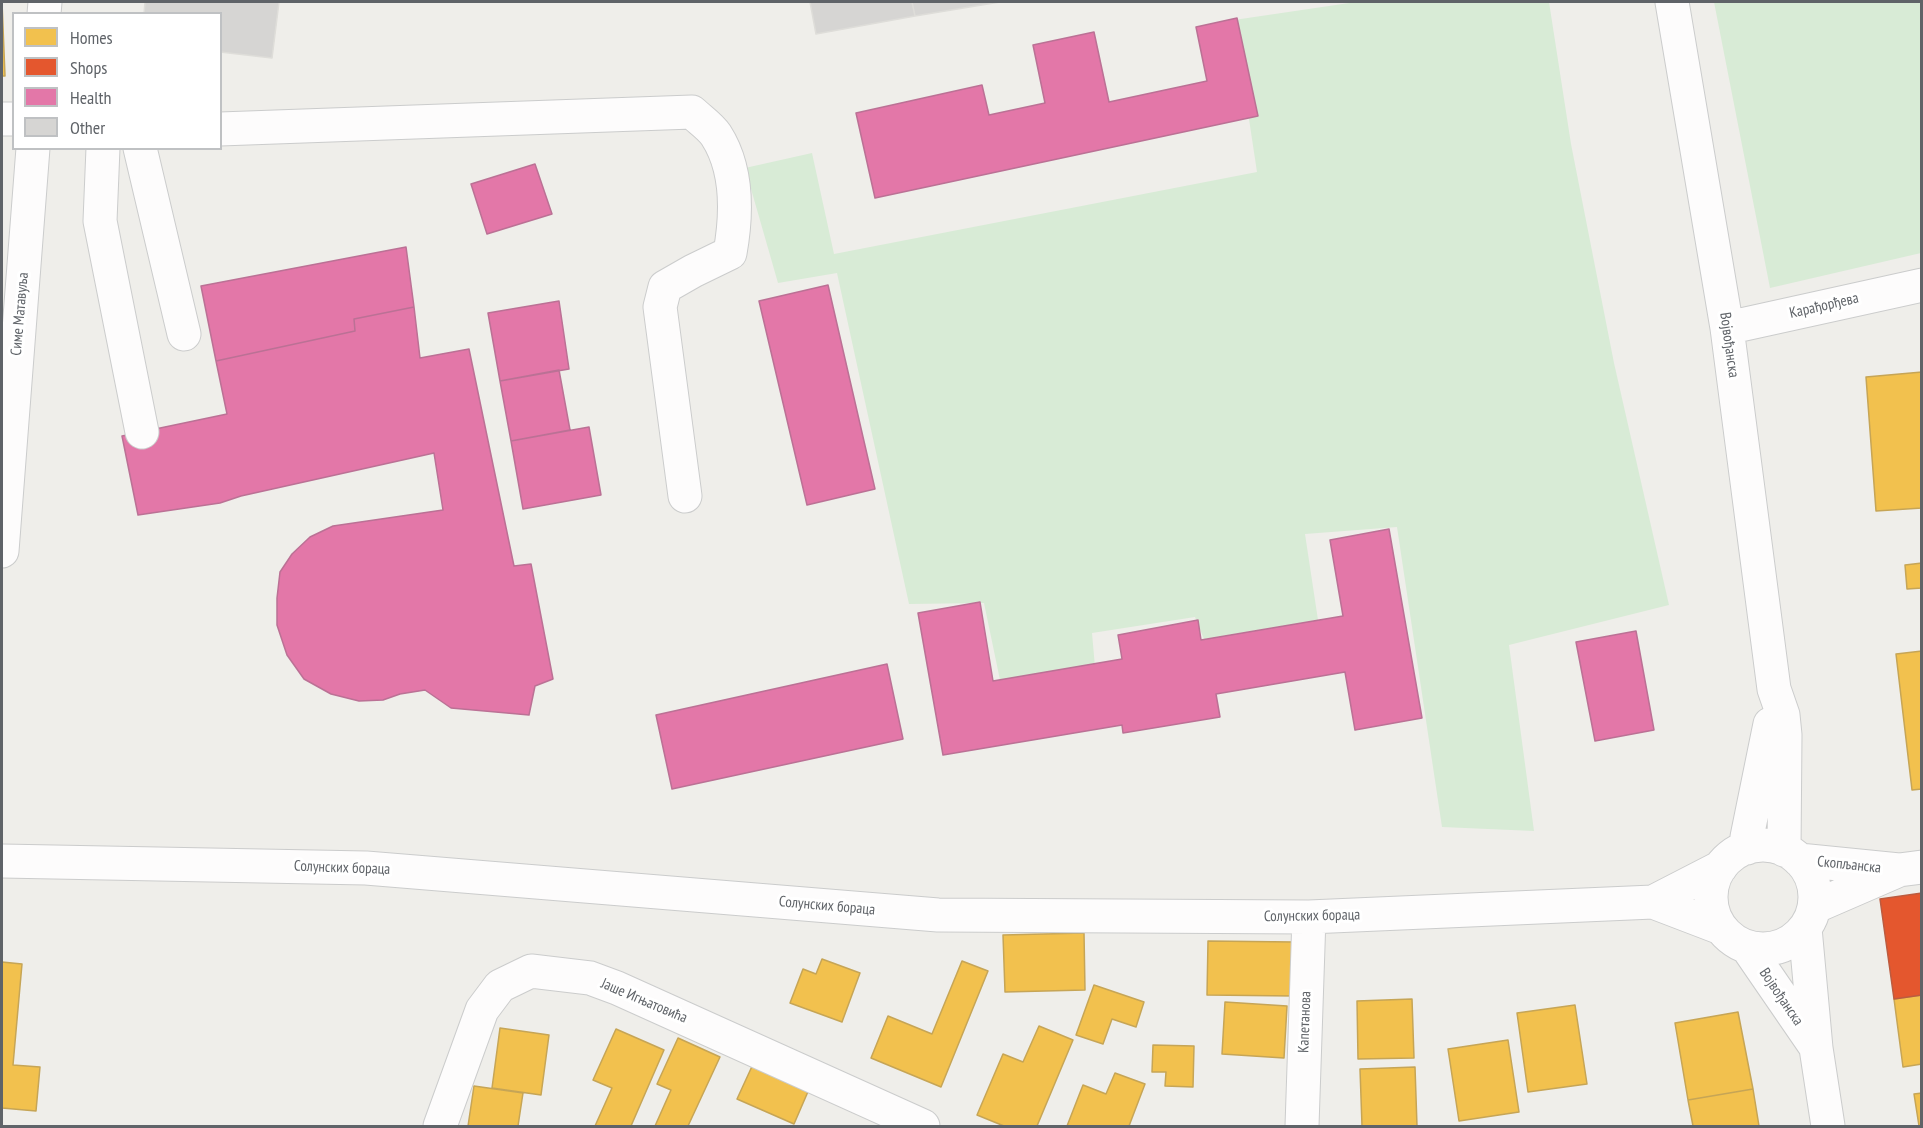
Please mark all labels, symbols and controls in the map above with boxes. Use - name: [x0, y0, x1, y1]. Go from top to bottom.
- legend: [12, 12, 222, 150]
- text: Homes: [70, 26, 113, 49]
- text: Shops: [70, 56, 107, 79]
- text: Health: [70, 86, 111, 109]
- text: Other: [70, 116, 105, 139]
- street label: Симе Матавуља: [7, 272, 33, 356]
- street label: Карађорђева: [1788, 289, 1860, 323]
- street label: Војвођанска: [1716, 311, 1742, 379]
- street label: Скопљанска: [1816, 853, 1882, 877]
- street label: Солунских бораца: [294, 857, 390, 879]
- street label: Солунских бораца: [778, 893, 876, 919]
- street label: Солунских бораца: [1264, 906, 1360, 926]
- street label: Војвођанска: [1755, 965, 1807, 1029]
- street label: Јаше Игњатовића: [598, 975, 690, 1027]
- street label: Капетанова: [1295, 991, 1315, 1053]

